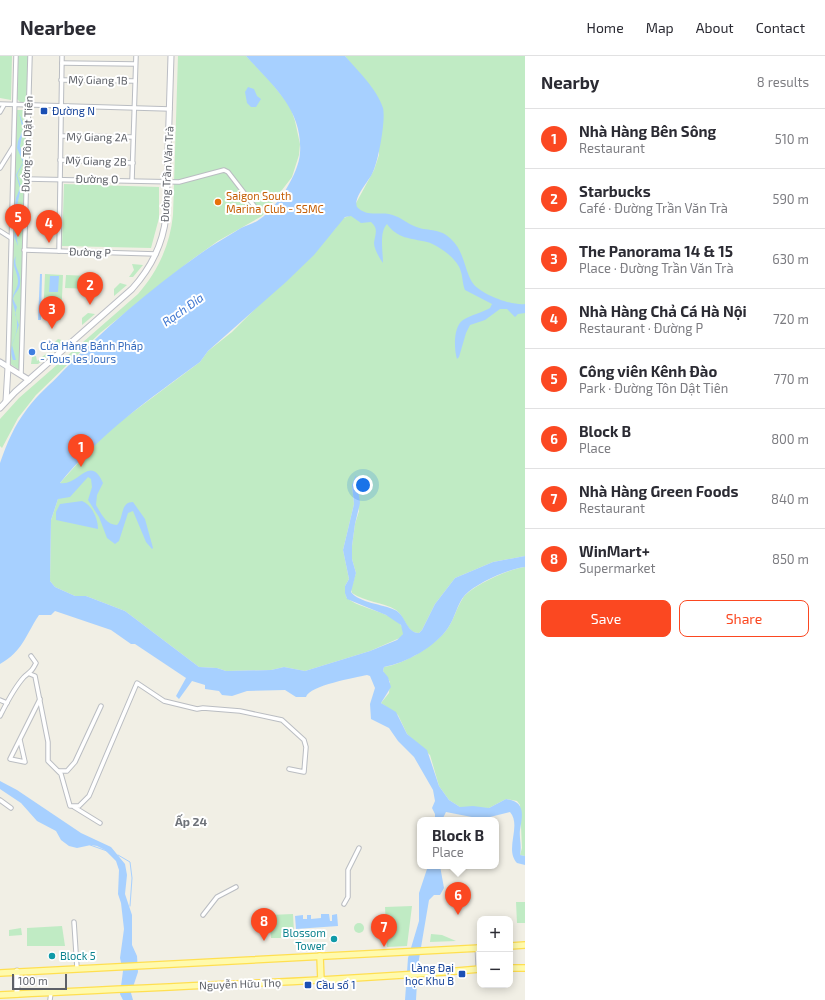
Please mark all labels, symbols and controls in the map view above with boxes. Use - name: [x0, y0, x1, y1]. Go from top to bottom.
- text: Nearbee: [20, 16, 96, 39]
- text: Home: [587, 19, 624, 36]
- text: Map: [646, 19, 674, 36]
- text: About: [696, 19, 734, 36]
- text: Contact: [756, 19, 805, 36]
- street label: Mỹ Giang 1B: [68, 72, 128, 87]
- text: Nearby: [541, 72, 599, 92]
- text: 8 results: [757, 74, 809, 90]
- street label: Đường Tôn Dật Tiên: [18, 96, 36, 192]
- place label: Đường N: [52, 104, 95, 117]
- marker: Đường N: [39, 106, 49, 116]
- text: Nhà Hàng Bên Sông: [579, 122, 716, 140]
- street label: Đường Trần Văn Trà: [157, 126, 176, 222]
- street label: Mỹ Giang 2A: [66, 129, 128, 144]
- text: 1: [551, 131, 557, 147]
- text: 510 m: [775, 131, 809, 147]
- text: Restaurant: [579, 140, 645, 156]
- street label: Mỹ Giang 2B: [65, 153, 127, 168]
- street label: Đường O: [76, 172, 118, 185]
- text: Starbucks: [579, 182, 651, 200]
- place label: Saigon South Marina Club - SSMC: [226, 189, 324, 215]
- text: 2: [550, 191, 558, 207]
- text: 590 m: [772, 191, 809, 207]
- marker: Saigon South Marina Club - SSMC: [213, 197, 223, 207]
- text: Café · Đường Trần Văn Trà: [579, 200, 728, 216]
- pin: 5: [5, 204, 31, 237]
- pin: 4: [36, 210, 62, 243]
- text: The Panorama 14 & 15: [579, 242, 733, 260]
- street label: Đường P: [69, 244, 111, 259]
- text: 3: [550, 251, 558, 267]
- text: 630 m: [772, 251, 809, 267]
- text: Place · Đường Trần Văn Trà: [579, 260, 734, 276]
- pin: 2: [77, 272, 103, 305]
- water label: Rạch Đỉa: [159, 290, 207, 329]
- pin: 3: [39, 296, 65, 329]
- text: Nhà Hàng Chả Cá Hà Nội: [579, 302, 747, 320]
- text: 4: [550, 311, 558, 327]
- text: 720 m: [773, 311, 809, 327]
- text: Restaurant · Đường P: [579, 320, 703, 336]
- place label: Cửa Hàng Bánh Pháp - Tous les Jours: [40, 339, 143, 365]
- marker: Cửa Hàng Bánh Pháp - Tous les Jours: [27, 347, 37, 357]
- text: Công viên Kênh Đào: [579, 362, 717, 380]
- text: 5: [550, 371, 558, 387]
- text: 770 m: [774, 371, 809, 387]
- text: Park · Đường Tôn Dật Tiên: [579, 380, 728, 396]
- text: Block B: [579, 422, 631, 440]
- text: 6: [550, 431, 558, 447]
- text: 800 m: [771, 431, 809, 447]
- pin: 1: [68, 434, 94, 467]
- text: Place: [579, 440, 611, 456]
- your location: [353, 475, 373, 495]
- text: Nhà Hàng Green Foods: [579, 482, 738, 500]
- text: 7: [551, 491, 557, 507]
- text: 840 m: [771, 491, 809, 507]
- text: Restaurant: [579, 500, 645, 516]
- text: WinMart+: [579, 542, 650, 560]
- text: 8: [550, 551, 558, 567]
- text: 850 m: [772, 551, 809, 567]
- text: Supermarket: [579, 560, 656, 576]
- button: Save: [541, 600, 671, 637]
- button: Share: [679, 600, 809, 637]
- district label: Ấp 24: [175, 813, 207, 828]
- popup: [417, 817, 499, 869]
- text: Block B: [432, 826, 484, 844]
- text: Place: [432, 844, 464, 860]
- pin: 6: [445, 882, 471, 915]
- pin: 8: [251, 908, 277, 941]
- pin: 7: [371, 914, 397, 947]
- map controls: [477, 916, 513, 988]
- button: +: [477, 916, 513, 952]
- place label: Blossom Tower: [283, 926, 327, 952]
- marker: Blossom Tower: [329, 934, 339, 944]
- place label: Block 5: [60, 949, 96, 962]
- marker: Block 5: [47, 951, 57, 961]
- button: −: [477, 952, 513, 988]
- place label: Làng Đại học Khu B: [405, 961, 454, 988]
- marker: Làng Đại học Khu B: [457, 969, 467, 979]
- scale bar: [12, 972, 67, 991]
- text: 100 m: [18, 974, 48, 987]
- street label: Nguyễn Hữu Thọ: [199, 976, 281, 992]
- place label: Cầu số 1: [316, 978, 356, 991]
- marker: Cầu số 1: [303, 980, 313, 990]

